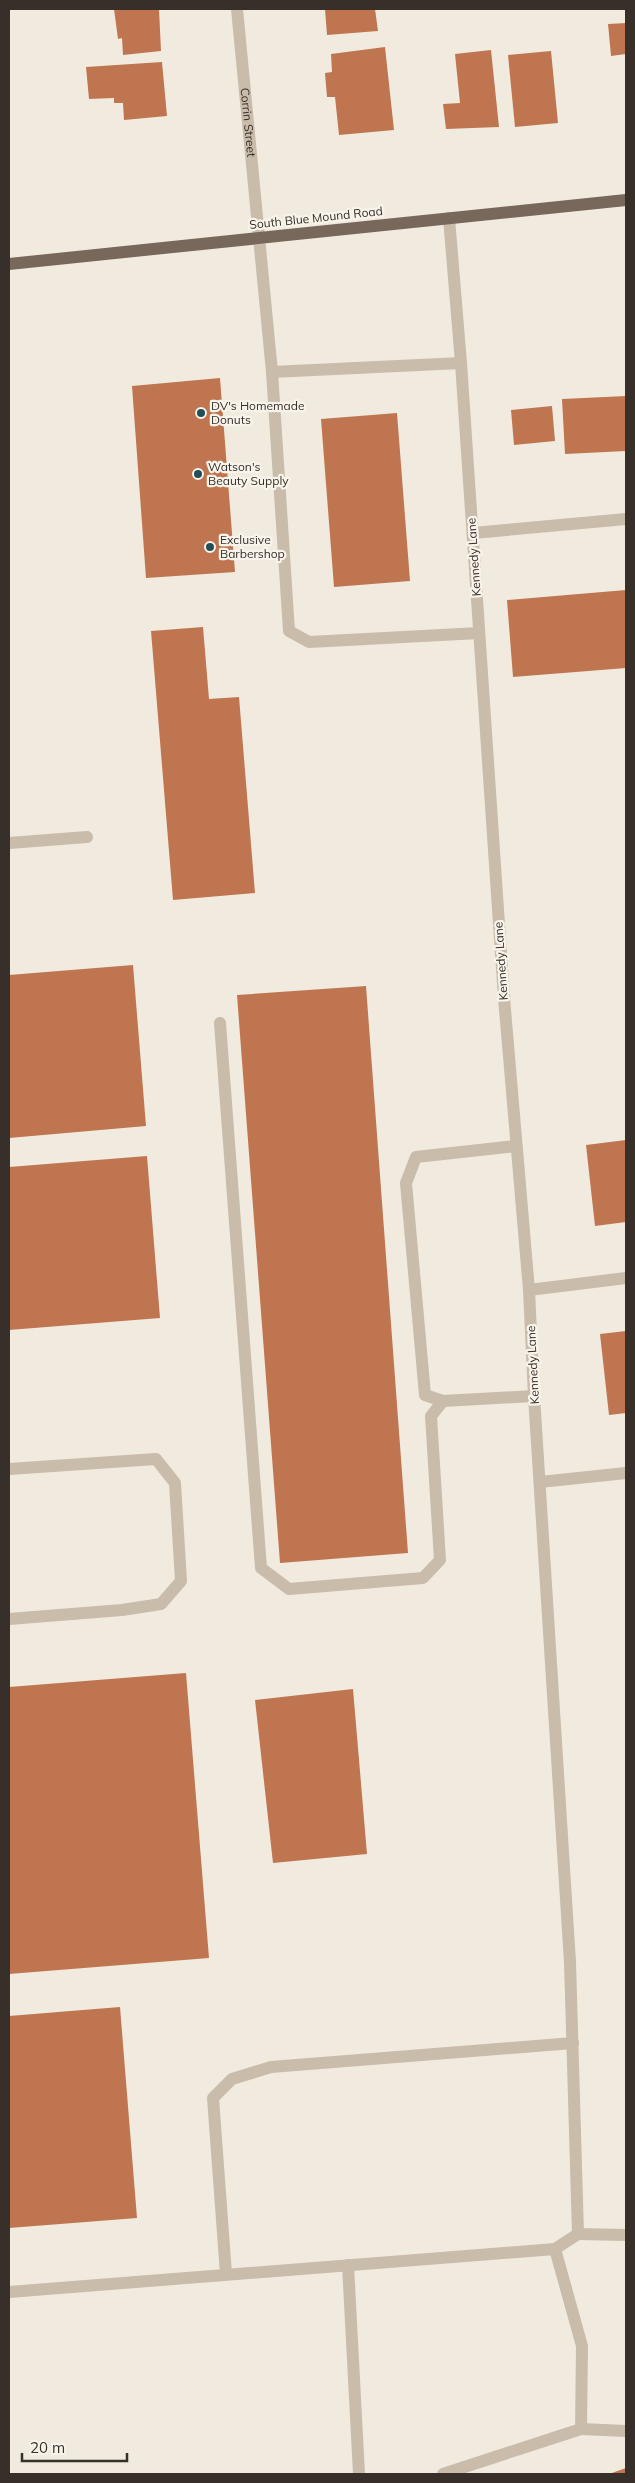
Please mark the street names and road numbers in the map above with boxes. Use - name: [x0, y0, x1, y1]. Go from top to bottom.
- street label: Corrin Street: [238, 87, 259, 158]
- street label: South Blue Mound Road: [248, 203, 383, 232]
- street label: Kennedy Lane: [463, 517, 484, 597]
- street label: Kennedy Lane: [490, 921, 511, 1001]
- street label: Kennedy Lane: [523, 1325, 542, 1405]

